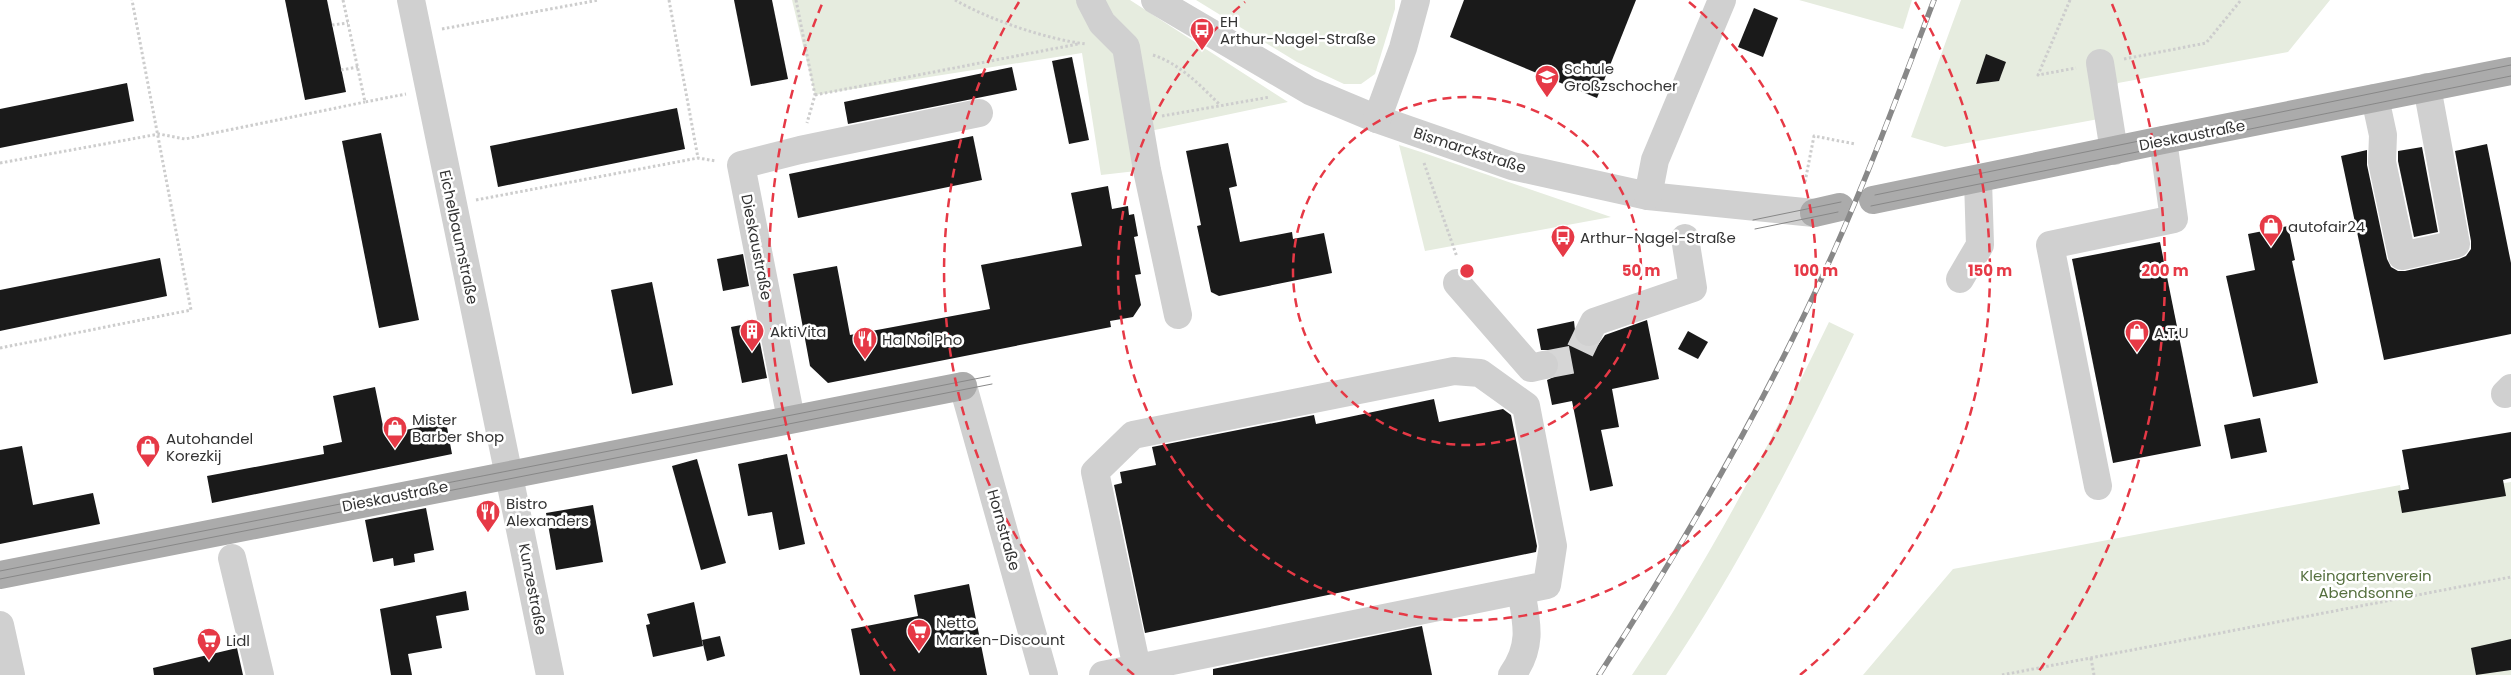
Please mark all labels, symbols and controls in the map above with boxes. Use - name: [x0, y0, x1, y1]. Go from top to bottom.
- place label: EH Arthur-Nagel-Straße: [1220, 11, 1376, 49]
- bus stop icon: EH Arthur-Nagel-Straße: [1189, 17, 1215, 51]
- place label: Schule Großzschocher: [1564, 58, 1678, 96]
- school or university icon: Schule Großzschocher: [1534, 64, 1560, 98]
- street label: Dieskaustraße: [2137, 114, 2247, 156]
- street label: Bismarckstraße: [1411, 122, 1529, 178]
- street label: Eichelbaumstraße: [434, 168, 484, 306]
- street label: Dieskaustraße: [736, 192, 778, 302]
- shop icon: autofair24: [2258, 213, 2284, 247]
- place label: autofair24: [2288, 216, 2365, 237]
- bus stop icon: Arthur-Nagel-Straße: [1550, 224, 1576, 258]
- place label: Arthur-Nagel-Straße: [1580, 227, 1736, 248]
- text: 50 m: [1622, 260, 1660, 281]
- text: 100 m: [1794, 260, 1838, 281]
- text: 150 m: [1968, 260, 2012, 281]
- text: 200 m: [2141, 260, 2189, 281]
- centre of rings: [1458, 262, 1476, 280]
- building icon: AktiVita: [739, 318, 765, 352]
- shop icon: A.T.U: [2124, 319, 2150, 353]
- place label: AktiVita: [770, 321, 826, 342]
- place label: A.T.U: [2154, 322, 2189, 343]
- restaurant icon: Ha Noi Pho: [852, 326, 878, 360]
- place label: Ha Noi Pho: [882, 329, 962, 350]
- place label: Mister Barber Shop: [412, 409, 504, 447]
- shop icon: Mister Barber Shop: [382, 415, 408, 449]
- place label: Autohandel Korezkij: [166, 428, 253, 466]
- shop icon: Autohandel Korezkij: [135, 434, 161, 468]
- street label: Dieskaustraße: [340, 475, 450, 517]
- street label: Hornstraße: [982, 487, 1026, 573]
- place label: Bistro Alexanders: [506, 493, 589, 531]
- restaurant icon: Bistro Alexanders: [475, 499, 501, 533]
- street label: Kunzestraße: [514, 541, 552, 637]
- park label: Kleingartenverein Abendsonne: [2300, 565, 2432, 603]
- place label: Netto Marken-Discount: [936, 612, 1065, 650]
- supermarket icon: Netto Marken-Discount: [906, 618, 932, 652]
- supermarket icon: Lidl: [196, 627, 222, 661]
- place label: Lidl: [226, 630, 250, 651]

